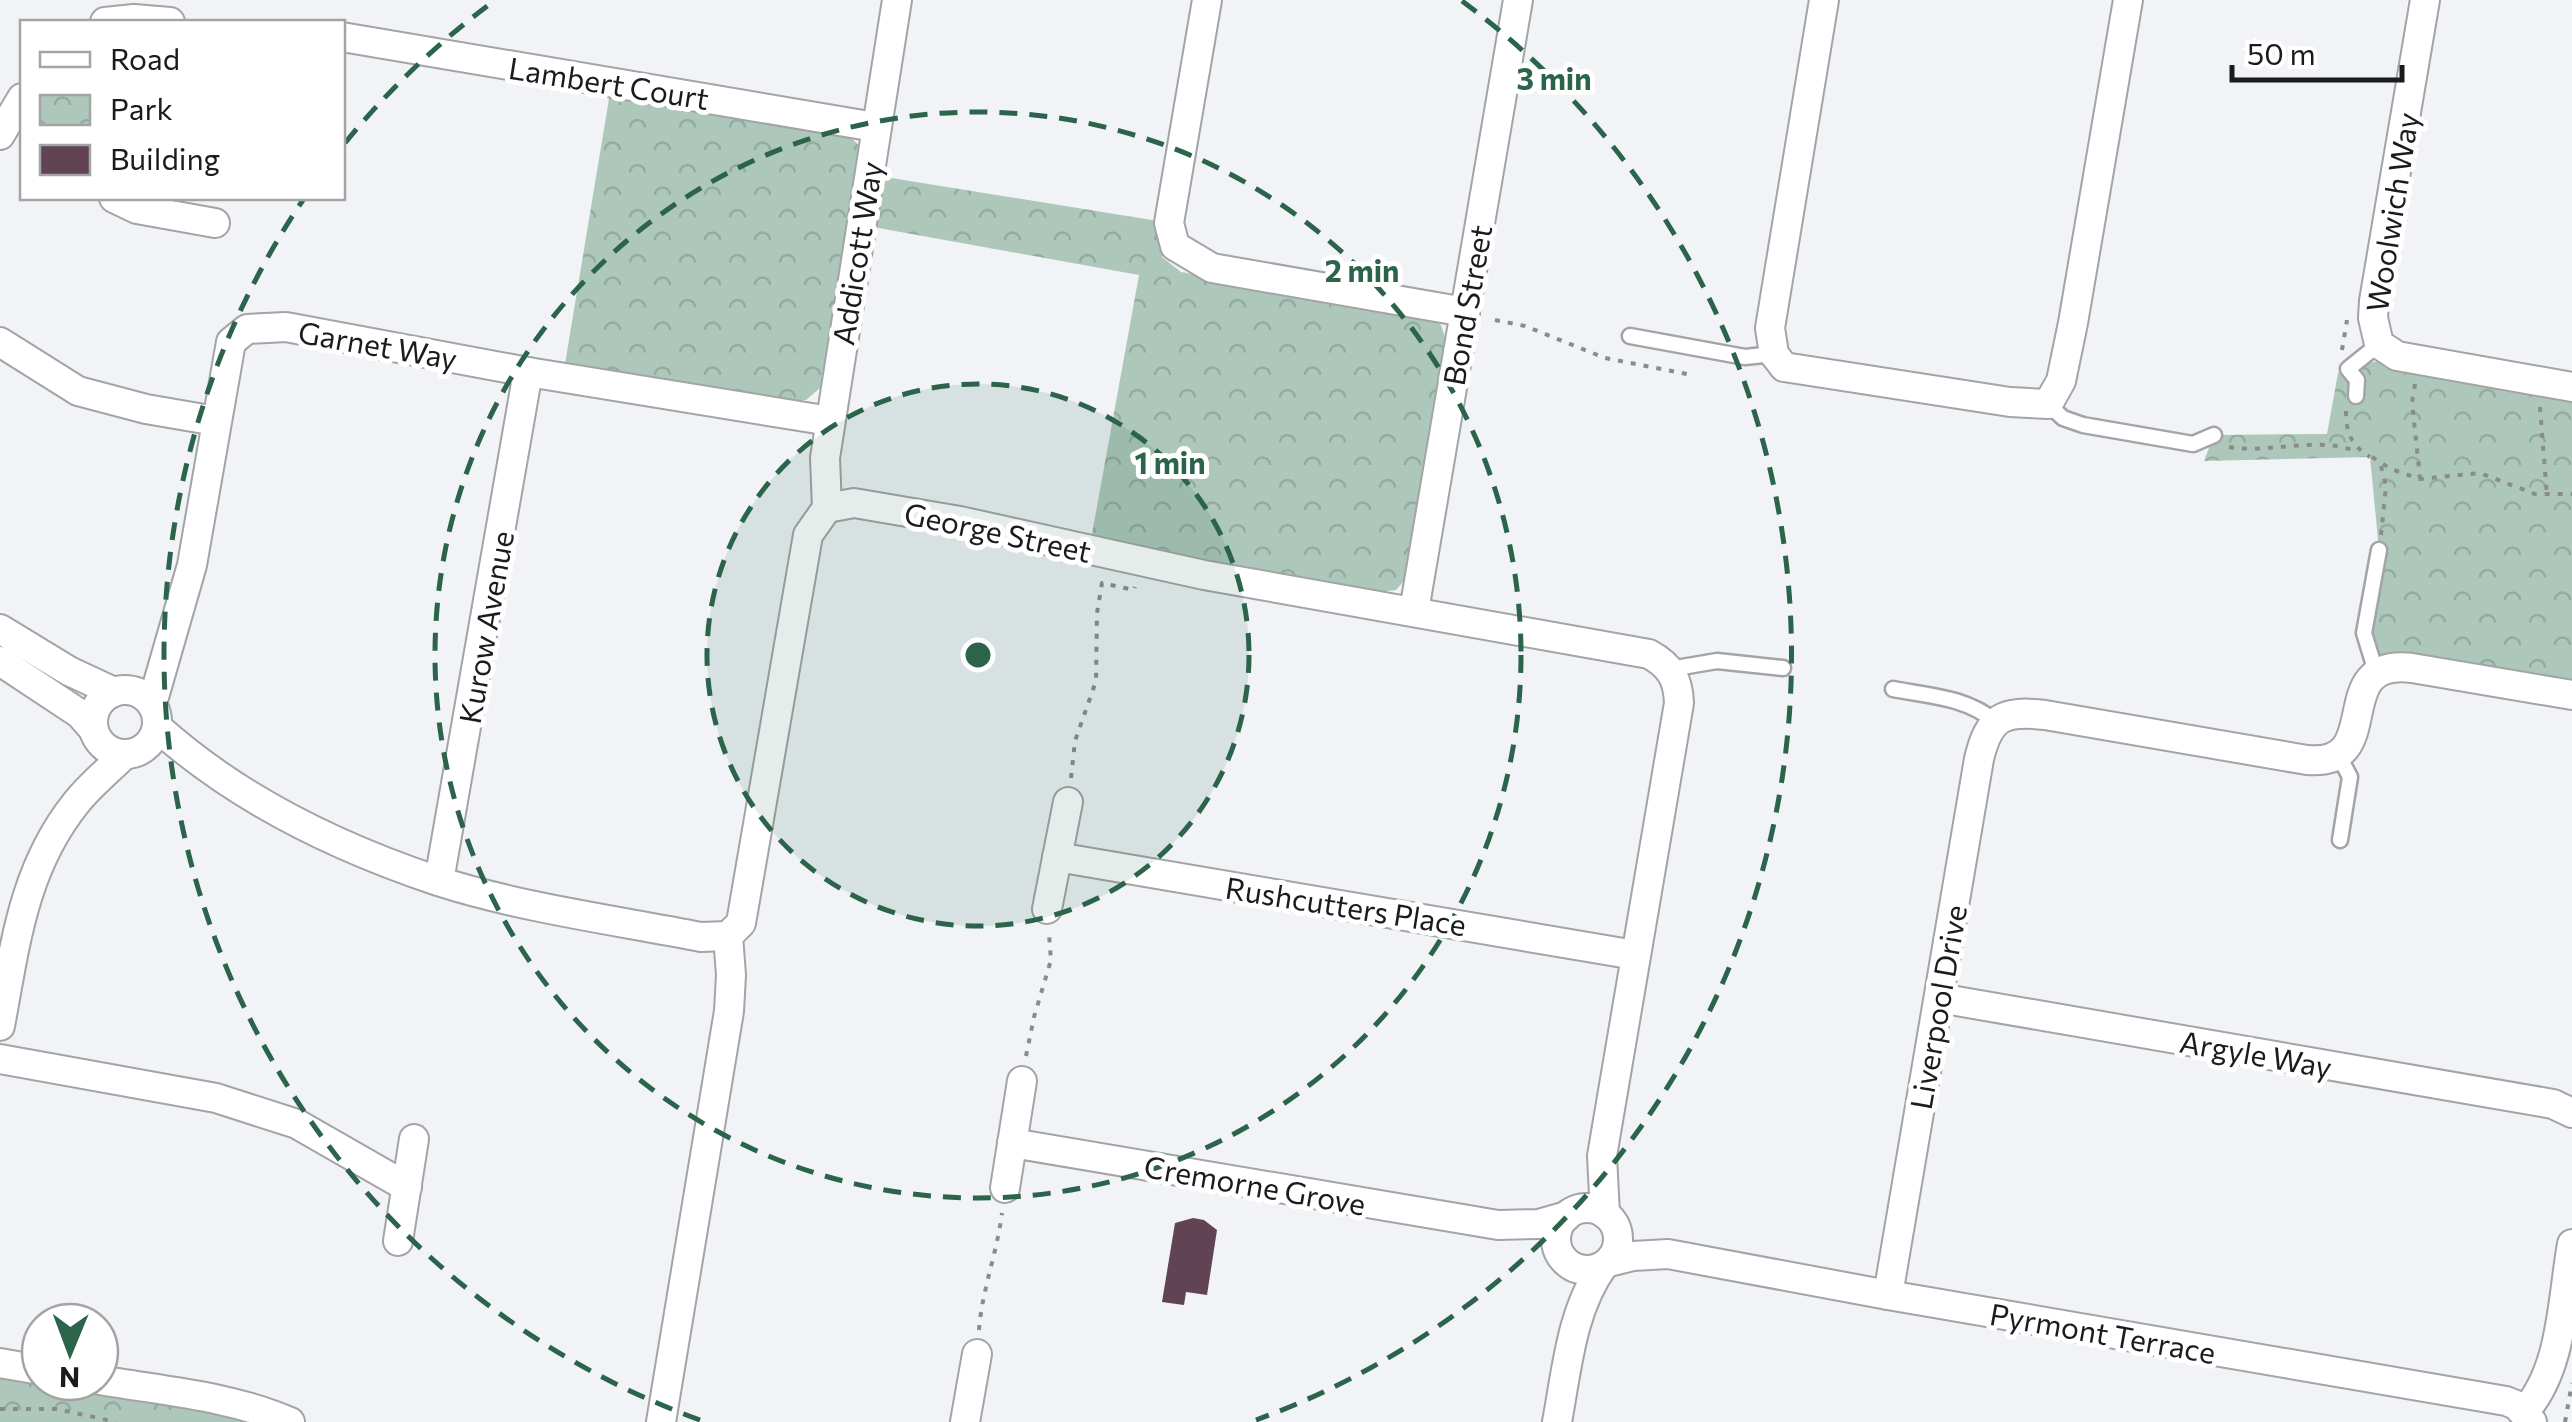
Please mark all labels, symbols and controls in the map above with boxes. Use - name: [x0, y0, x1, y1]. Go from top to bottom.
- legend: [20, 20, 345, 200]
- scale bar: [2232, 20, 2402, 82]
- text: 50 m: [2247, 34, 2316, 71]
- text: Road: [110, 39, 180, 76]
- street label: Lambert Court: [506, 48, 712, 116]
- text: 3 min: [1516, 59, 1592, 96]
- text: Park: [110, 89, 173, 126]
- street label: Woolwich Way: [2357, 110, 2425, 314]
- text: Building: [110, 139, 220, 176]
- street label: Addicott Way: [823, 159, 889, 347]
- street label: Bond Street: [1434, 222, 1498, 388]
- text: 2 min: [1325, 251, 1399, 288]
- street label: Garnet Way: [296, 312, 460, 376]
- text: 1 min: [1134, 443, 1206, 480]
- street label: George Street: [901, 493, 1095, 569]
- street label: Kurow Avenue: [450, 528, 520, 726]
- centre of rings: [960, 637, 996, 673]
- street label: Rushcutters Place: [1223, 868, 1469, 942]
- street label: Liverpool Drive: [1901, 902, 1973, 1112]
- street label: Argyle Way: [2177, 1021, 2335, 1085]
- street label: Cremorne Grove: [1141, 1146, 1369, 1222]
- street label: Pyrmont Terrace: [1987, 1294, 2219, 1370]
- north arrow: [20, 1302, 120, 1402]
- text: N: [59, 1361, 80, 1395]

